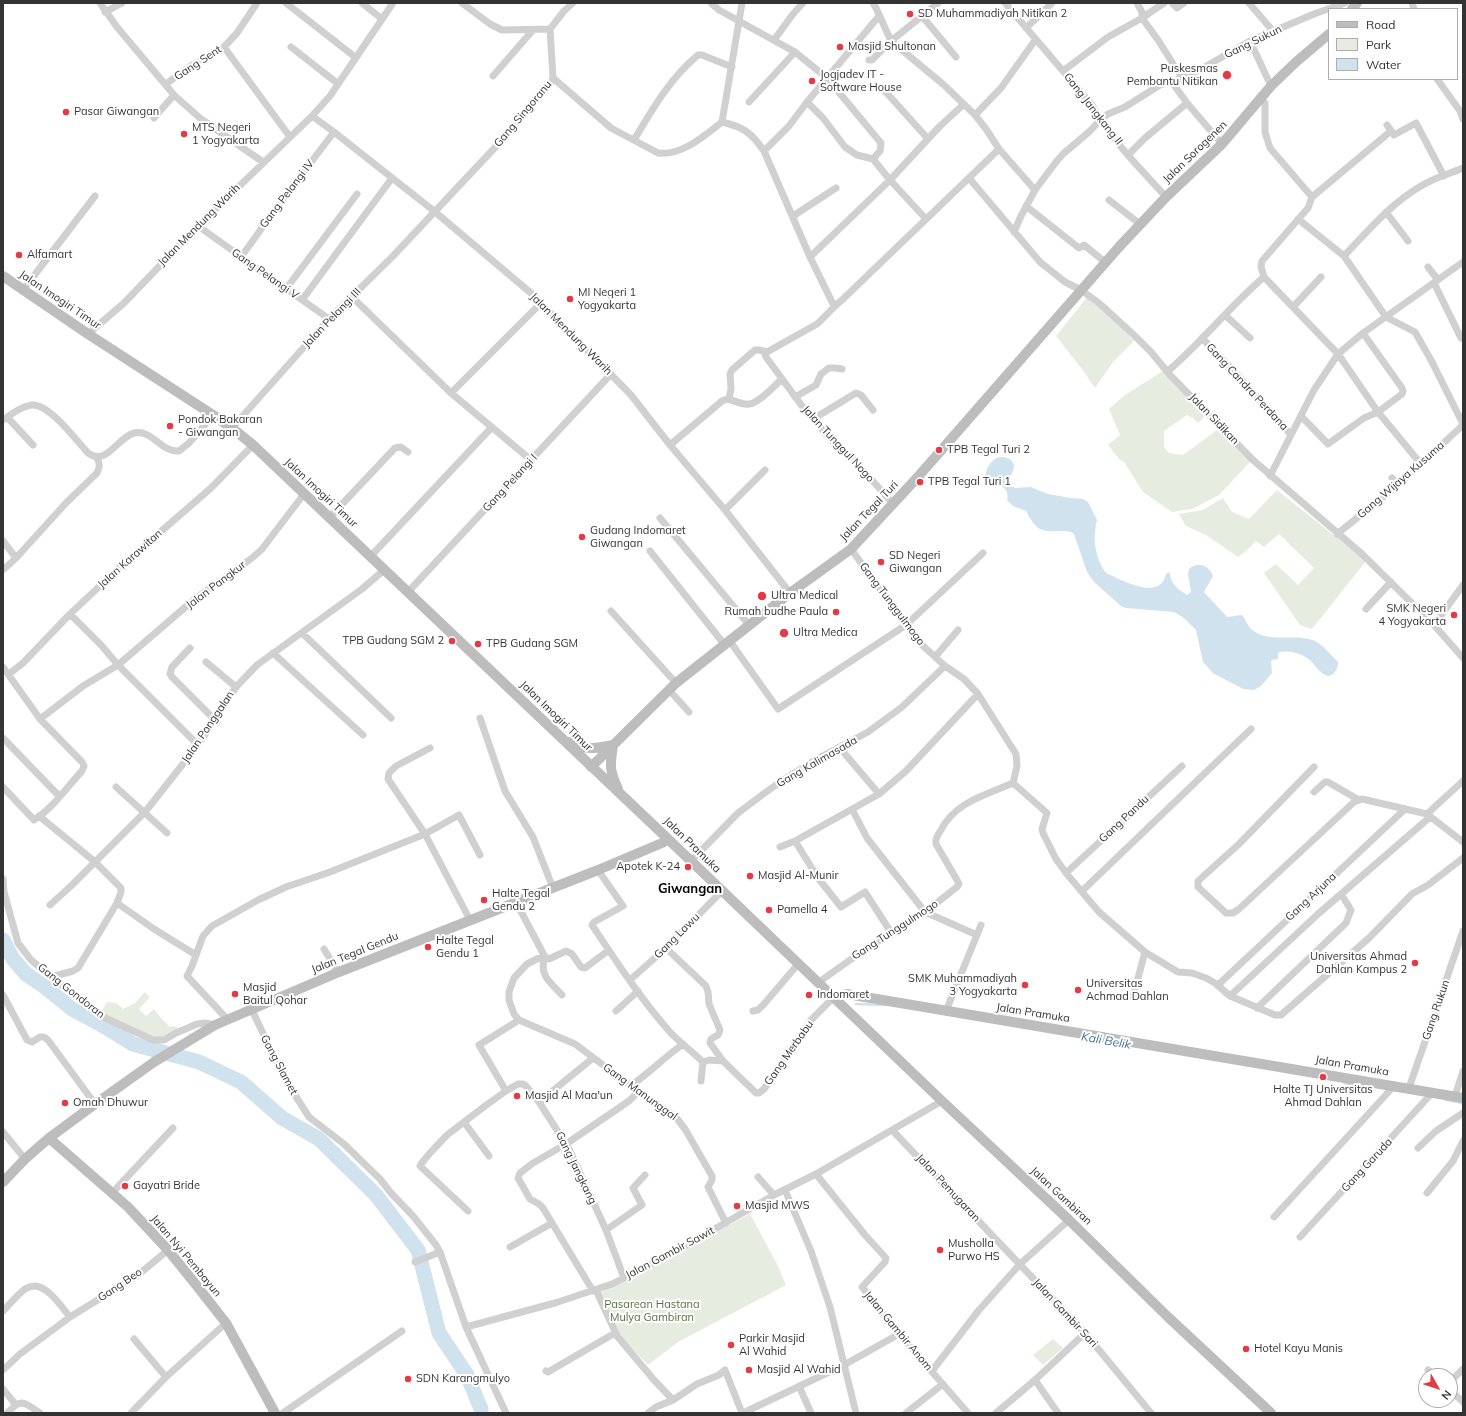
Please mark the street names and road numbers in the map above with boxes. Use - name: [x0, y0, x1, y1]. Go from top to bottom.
- street label: Gang Sukun: [1222, 22, 1284, 62]
- street label: Gang Sent: [172, 43, 224, 83]
- street label: Gang Jangkang II: [1061, 70, 1125, 148]
- street label: Gang Singoranu: [491, 78, 555, 150]
- street label: Jalan Sorogenen: [1160, 118, 1230, 186]
- street label: Gang Pelangi IV: [257, 157, 317, 231]
- street label: Jalan Mendung Warih: [155, 181, 243, 269]
- street label: Gang Pelangi V: [229, 246, 301, 302]
- street label: Jalan Imogiri Timur: [17, 268, 103, 332]
- street label: Jalan Pelangi III: [300, 285, 364, 351]
- street label: Jalan Mendung Warih: [527, 290, 615, 378]
- street label: Gang Candra Perdana: [1203, 341, 1291, 433]
- street label: Jalan Sidikan: [1186, 391, 1242, 447]
- street label: Jalan Tunggul Nogo: [799, 403, 877, 485]
- street label: Gang Wijaya Kusuma: [1355, 439, 1447, 521]
- street label: Gang Pelangi I: [480, 451, 540, 515]
- street label: Jalan Imogiri Timur: [282, 456, 360, 530]
- street label: Jalan Tegal Turi: [837, 478, 901, 544]
- street label: Jalan Karawitan: [95, 527, 165, 591]
- street label: Jalan Pangkur: [184, 558, 248, 612]
- street label: Gang Tunggulmogo: [857, 560, 927, 648]
- street label: Jalan Imogiri Timur: [517, 678, 595, 754]
- street label: Jalan Ponggalan: [179, 689, 237, 765]
- street label: Gang Kalimasada: [774, 734, 860, 790]
- street label: Gang Pandu: [1096, 793, 1152, 845]
- street label: Jalan Pramuka: [661, 814, 723, 876]
- street label: Gang Arjuna: [1283, 870, 1339, 924]
- street label: Gang Tunggulmogo: [849, 897, 941, 963]
- street label: Gang Lawu: [651, 910, 703, 962]
- street label: Jalan Tegal Gendu: [310, 930, 400, 976]
- street label: Gang Gondoran: [35, 961, 107, 1021]
- street label: Gang Rukun: [1420, 978, 1452, 1042]
- street label: Jalan Pramuka: [995, 1001, 1071, 1025]
- street label: Gang Merbabu: [762, 1018, 816, 1088]
- street label: Gang Slamet: [258, 1033, 300, 1097]
- street label: Jalan Pramuka: [1314, 1053, 1390, 1079]
- street label: Gang Manunggal: [600, 1061, 680, 1123]
- street label: Gang Jangkang: [553, 1130, 599, 1206]
- street label: Gang Garuda: [1339, 1135, 1395, 1195]
- street label: Jalan Pemugaran: [913, 1151, 983, 1225]
- street label: Jalan Gambiran: [1028, 1164, 1094, 1228]
- street label: Jalan Nyi Pembayun: [148, 1212, 224, 1300]
- street label: Jalan Gambir Sawit: [623, 1224, 717, 1282]
- street label: Gang Beo: [95, 1265, 145, 1305]
- street label: Jalan Gambir Sari: [1030, 1276, 1100, 1350]
- street label: Jalan Gambir Anom: [861, 1289, 935, 1373]

